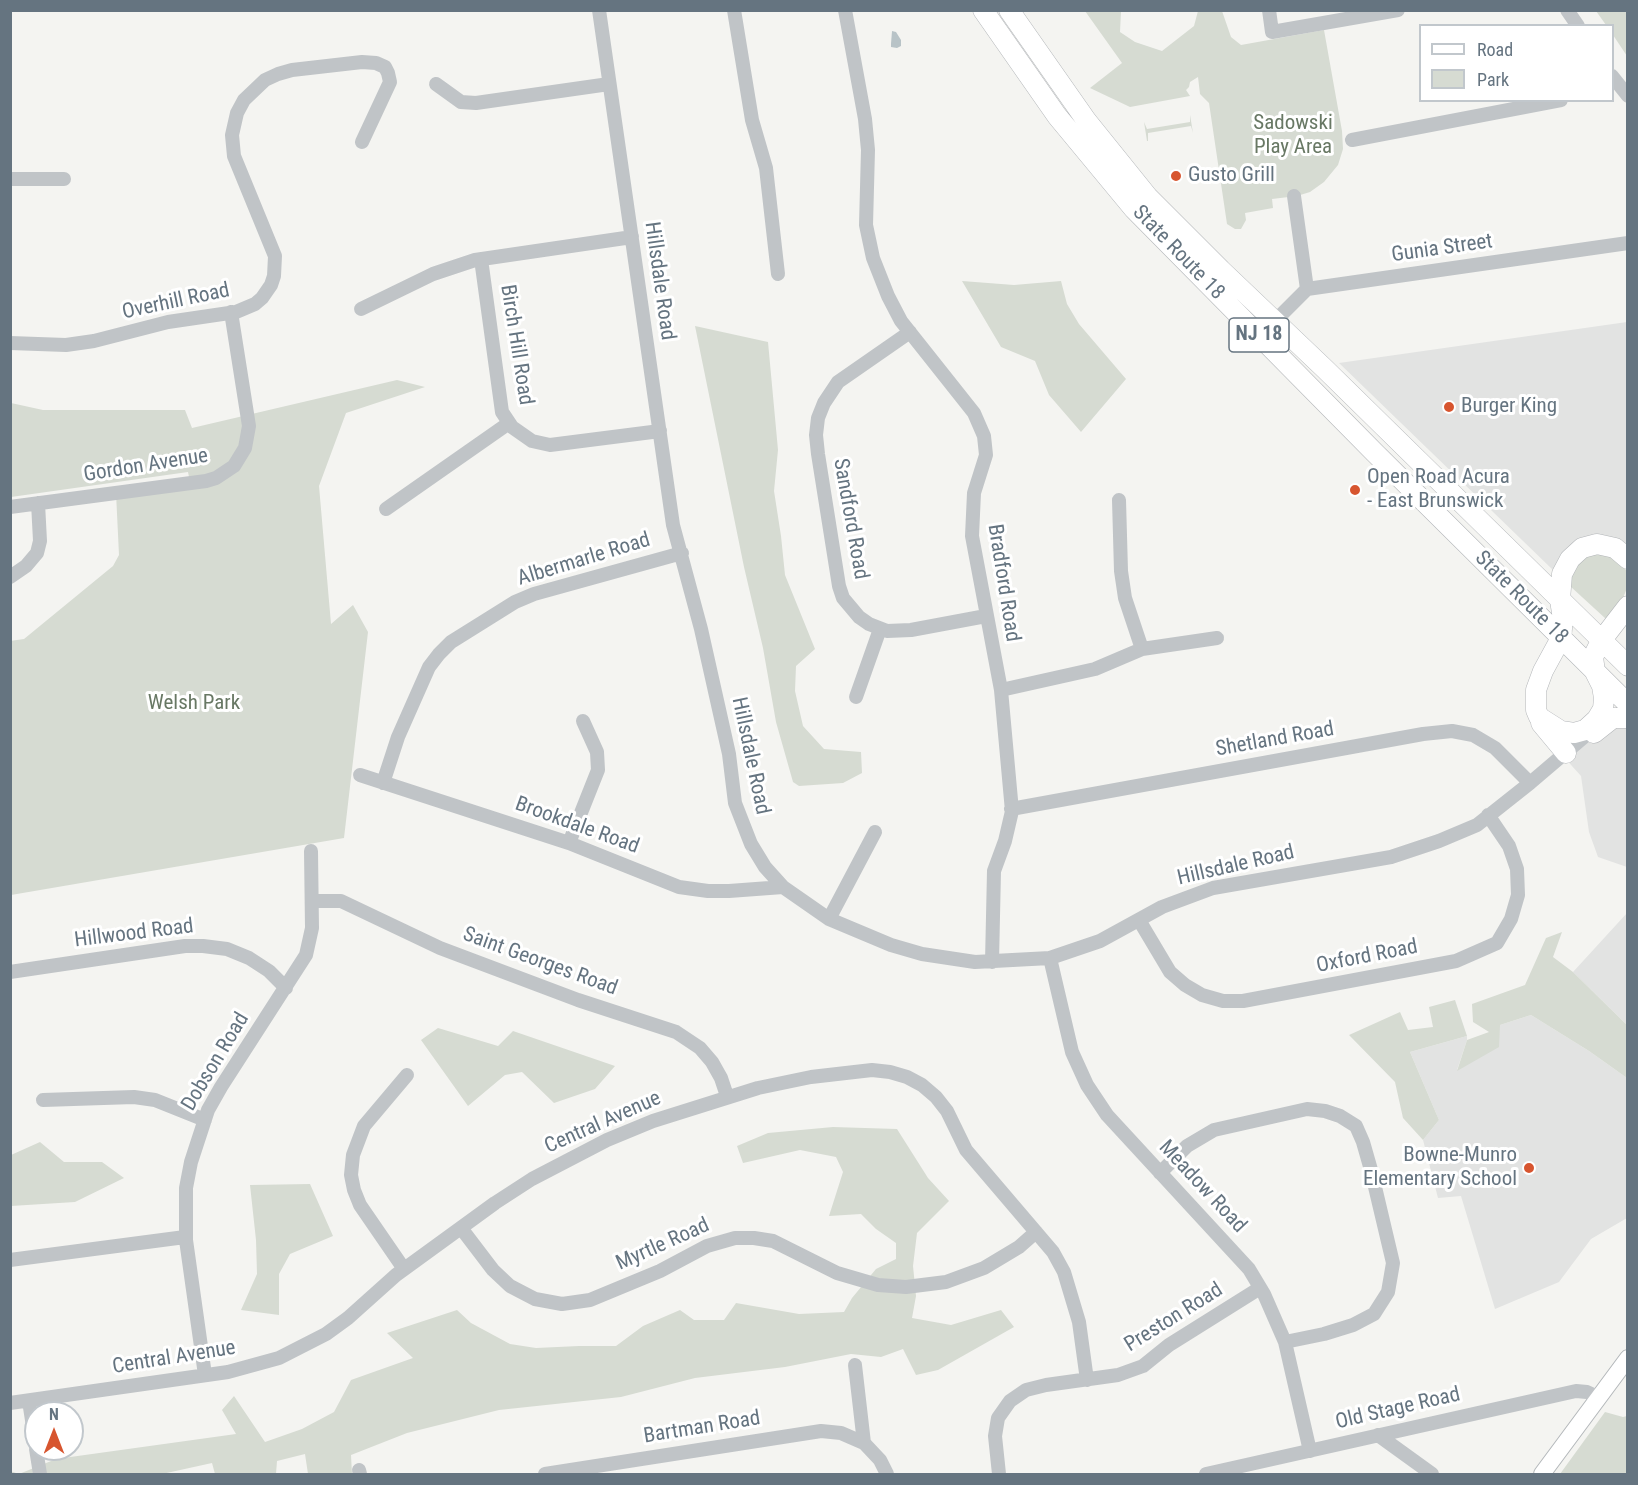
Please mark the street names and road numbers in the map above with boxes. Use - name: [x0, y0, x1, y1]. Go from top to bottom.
- street label: State Route 18: [1127, 201, 1229, 305]
- street label: Hillsdale Road: [638, 220, 680, 342]
- street label: Gunia Street: [1390, 229, 1494, 269]
- street label: Overhill Road: [120, 278, 232, 326]
- street label: Birch Hill Road: [494, 283, 538, 407]
- road number: NJ 18: [1229, 318, 1289, 352]
- street label: Gordon Avenue: [82, 444, 210, 488]
- street label: Sandford Road: [827, 457, 873, 581]
- street label: Bradford Road: [981, 522, 1025, 644]
- street label: Albermarle Road: [515, 528, 653, 592]
- street label: State Route 18: [1469, 546, 1573, 650]
- street label: Hillsdale Road: [725, 695, 775, 817]
- street label: Shetland Road: [1214, 717, 1336, 763]
- street label: Brookdale Road: [512, 792, 642, 860]
- street label: Hillsdale Road: [1175, 840, 1297, 892]
- street label: Hillwood Road: [73, 914, 195, 954]
- street label: Saint Georges Road: [459, 922, 621, 1002]
- street label: Oxford Road: [1314, 935, 1420, 979]
- street label: Dobson Road: [177, 1008, 255, 1116]
- street label: Central Avenue: [541, 1086, 665, 1160]
- street label: Meadow Road: [1153, 1135, 1251, 1239]
- street label: Myrtle Road: [612, 1213, 714, 1277]
- street label: Preston Road: [1120, 1278, 1228, 1358]
- street label: Central Avenue: [111, 1336, 237, 1380]
- street label: Old Stage Road: [1333, 1382, 1463, 1436]
- street label: Bartman Road: [642, 1406, 762, 1450]

